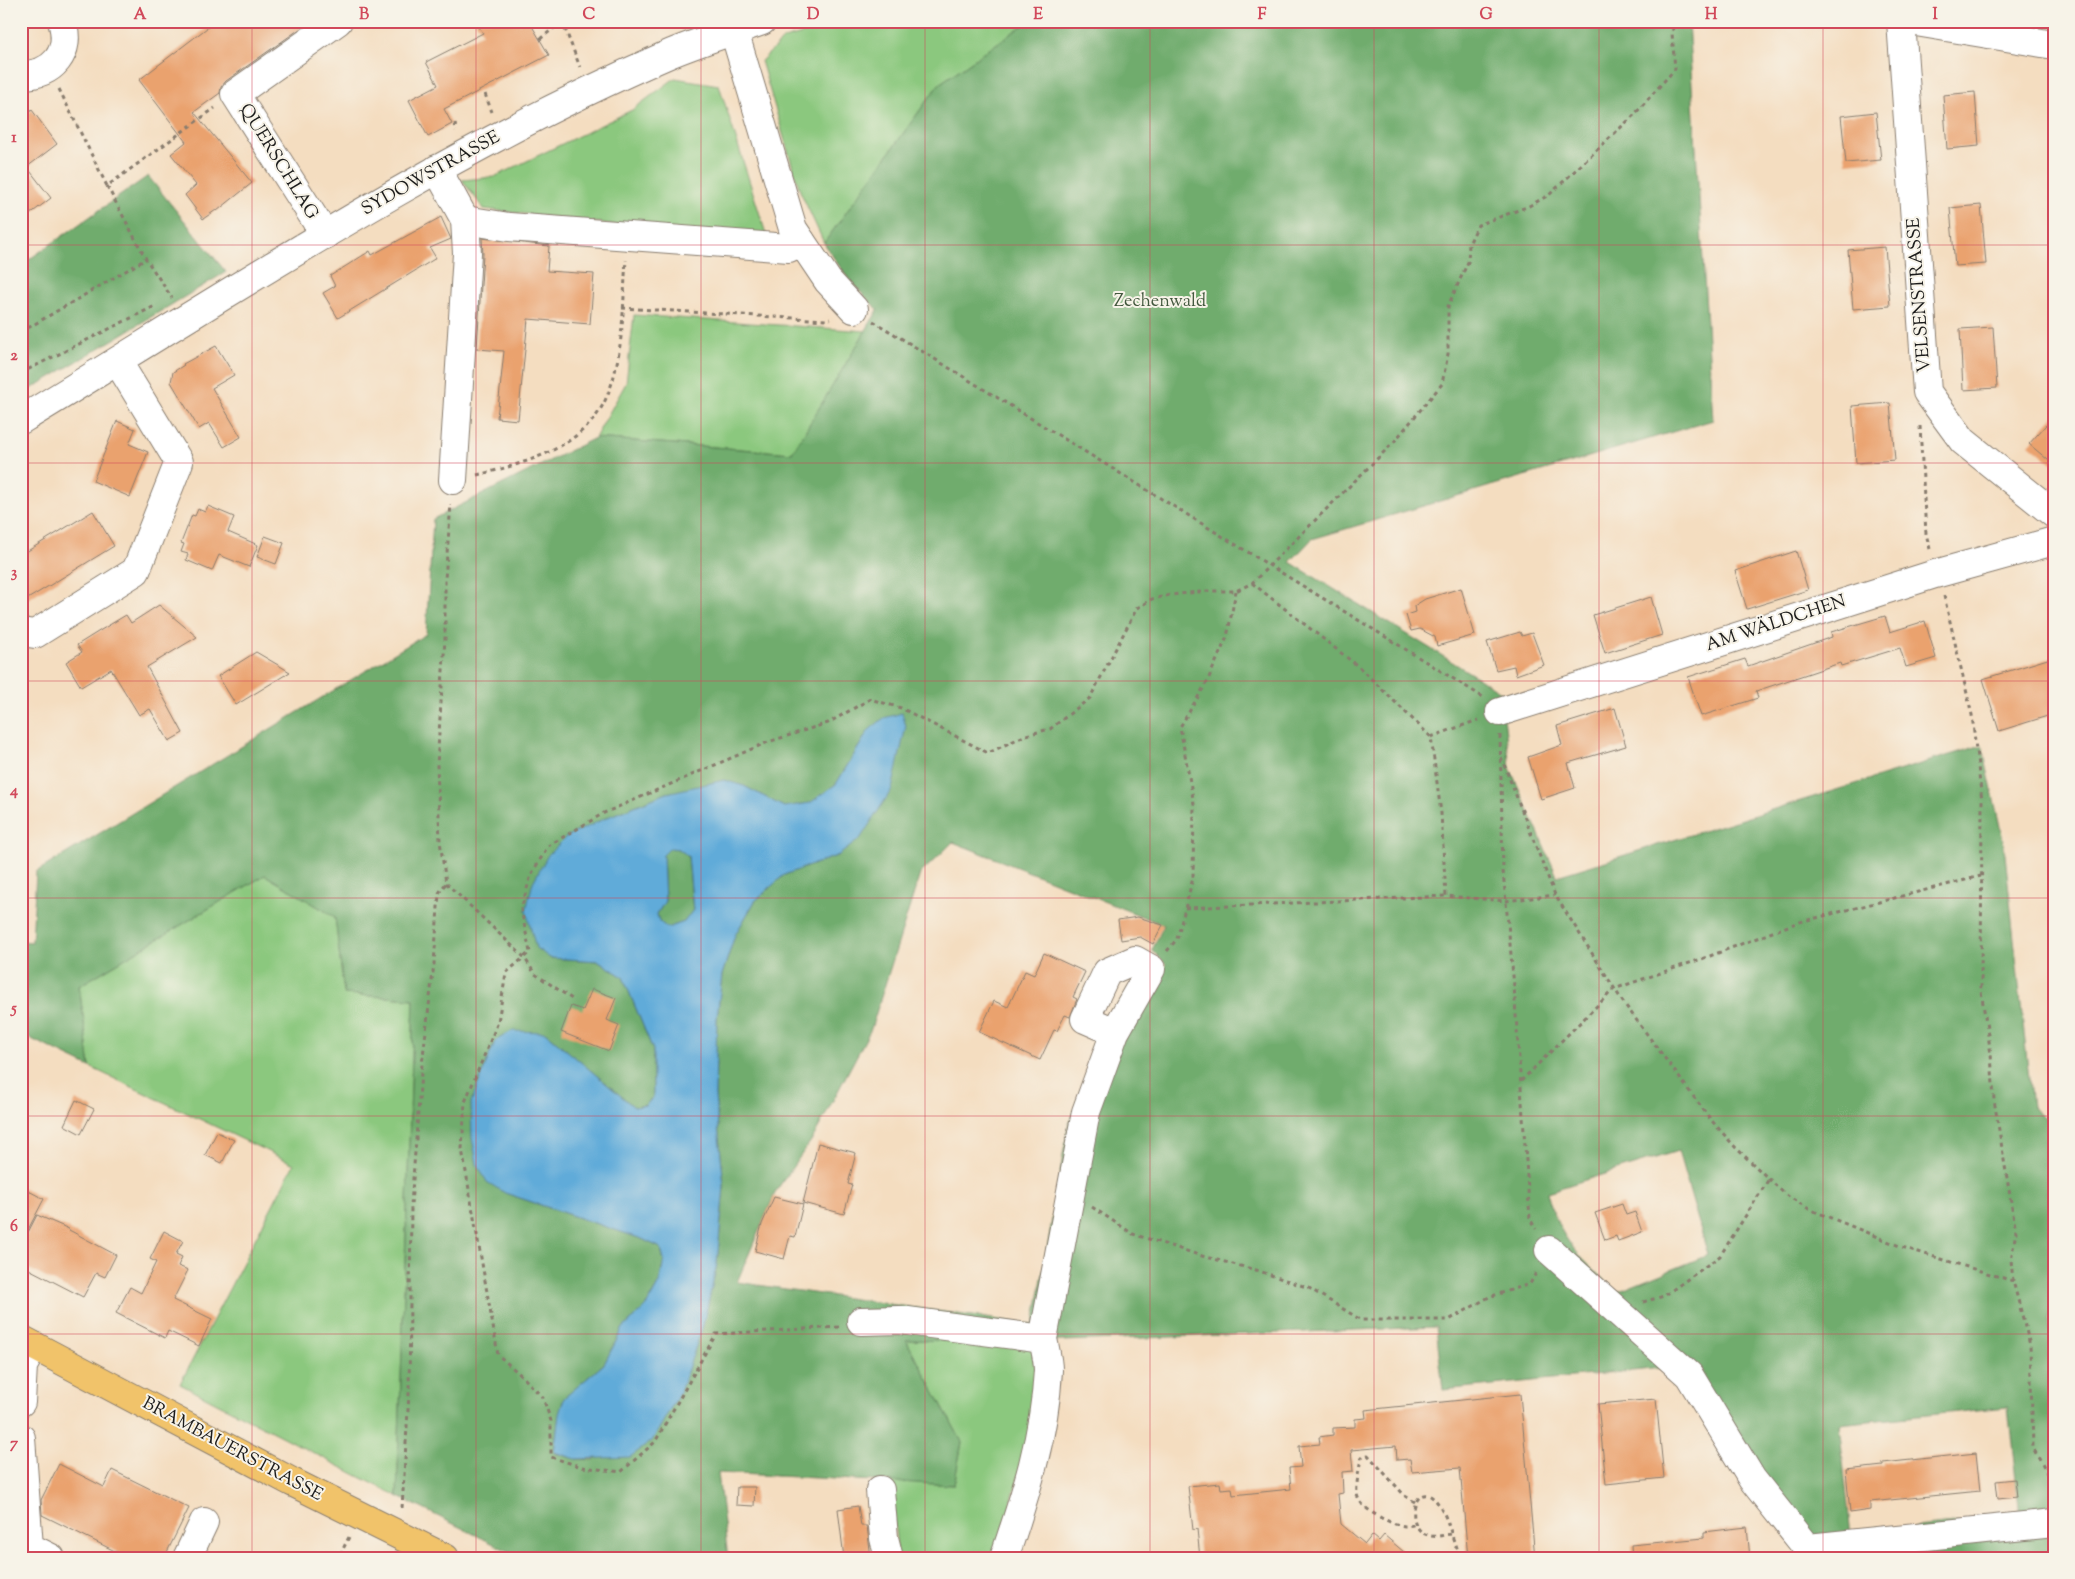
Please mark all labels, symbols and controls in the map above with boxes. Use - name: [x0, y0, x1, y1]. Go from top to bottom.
- text: A: [134, 4, 147, 27]
- text: B: [359, 4, 369, 27]
- text: C: [583, 4, 596, 27]
- text: D: [807, 4, 820, 27]
- text: E: [1033, 4, 1043, 27]
- text: F: [1258, 4, 1267, 27]
- text: G: [1479, 4, 1493, 27]
- text: H: [1705, 4, 1718, 27]
- text: I: [1932, 4, 1938, 27]
- street label: QUERSCHLAG: [232, 99, 324, 225]
- street label: SYDOWSTRASSE: [357, 125, 505, 223]
- text: 1: [11, 127, 17, 150]
- street label: VELSENSTRASSE: [1902, 217, 1938, 373]
- park label: Zechenwald: [1114, 289, 1206, 315]
- text: 2: [10, 345, 18, 368]
- text: 3: [11, 562, 18, 585]
- street label: AM WÄLDCHEN: [1702, 589, 1850, 659]
- text: 4: [9, 780, 18, 803]
- text: 5: [9, 998, 17, 1021]
- text: 6: [10, 1216, 18, 1239]
- street label: BRAMBAUERSTRASSE: [137, 1391, 327, 1509]
- text: 7: [10, 1433, 19, 1456]

